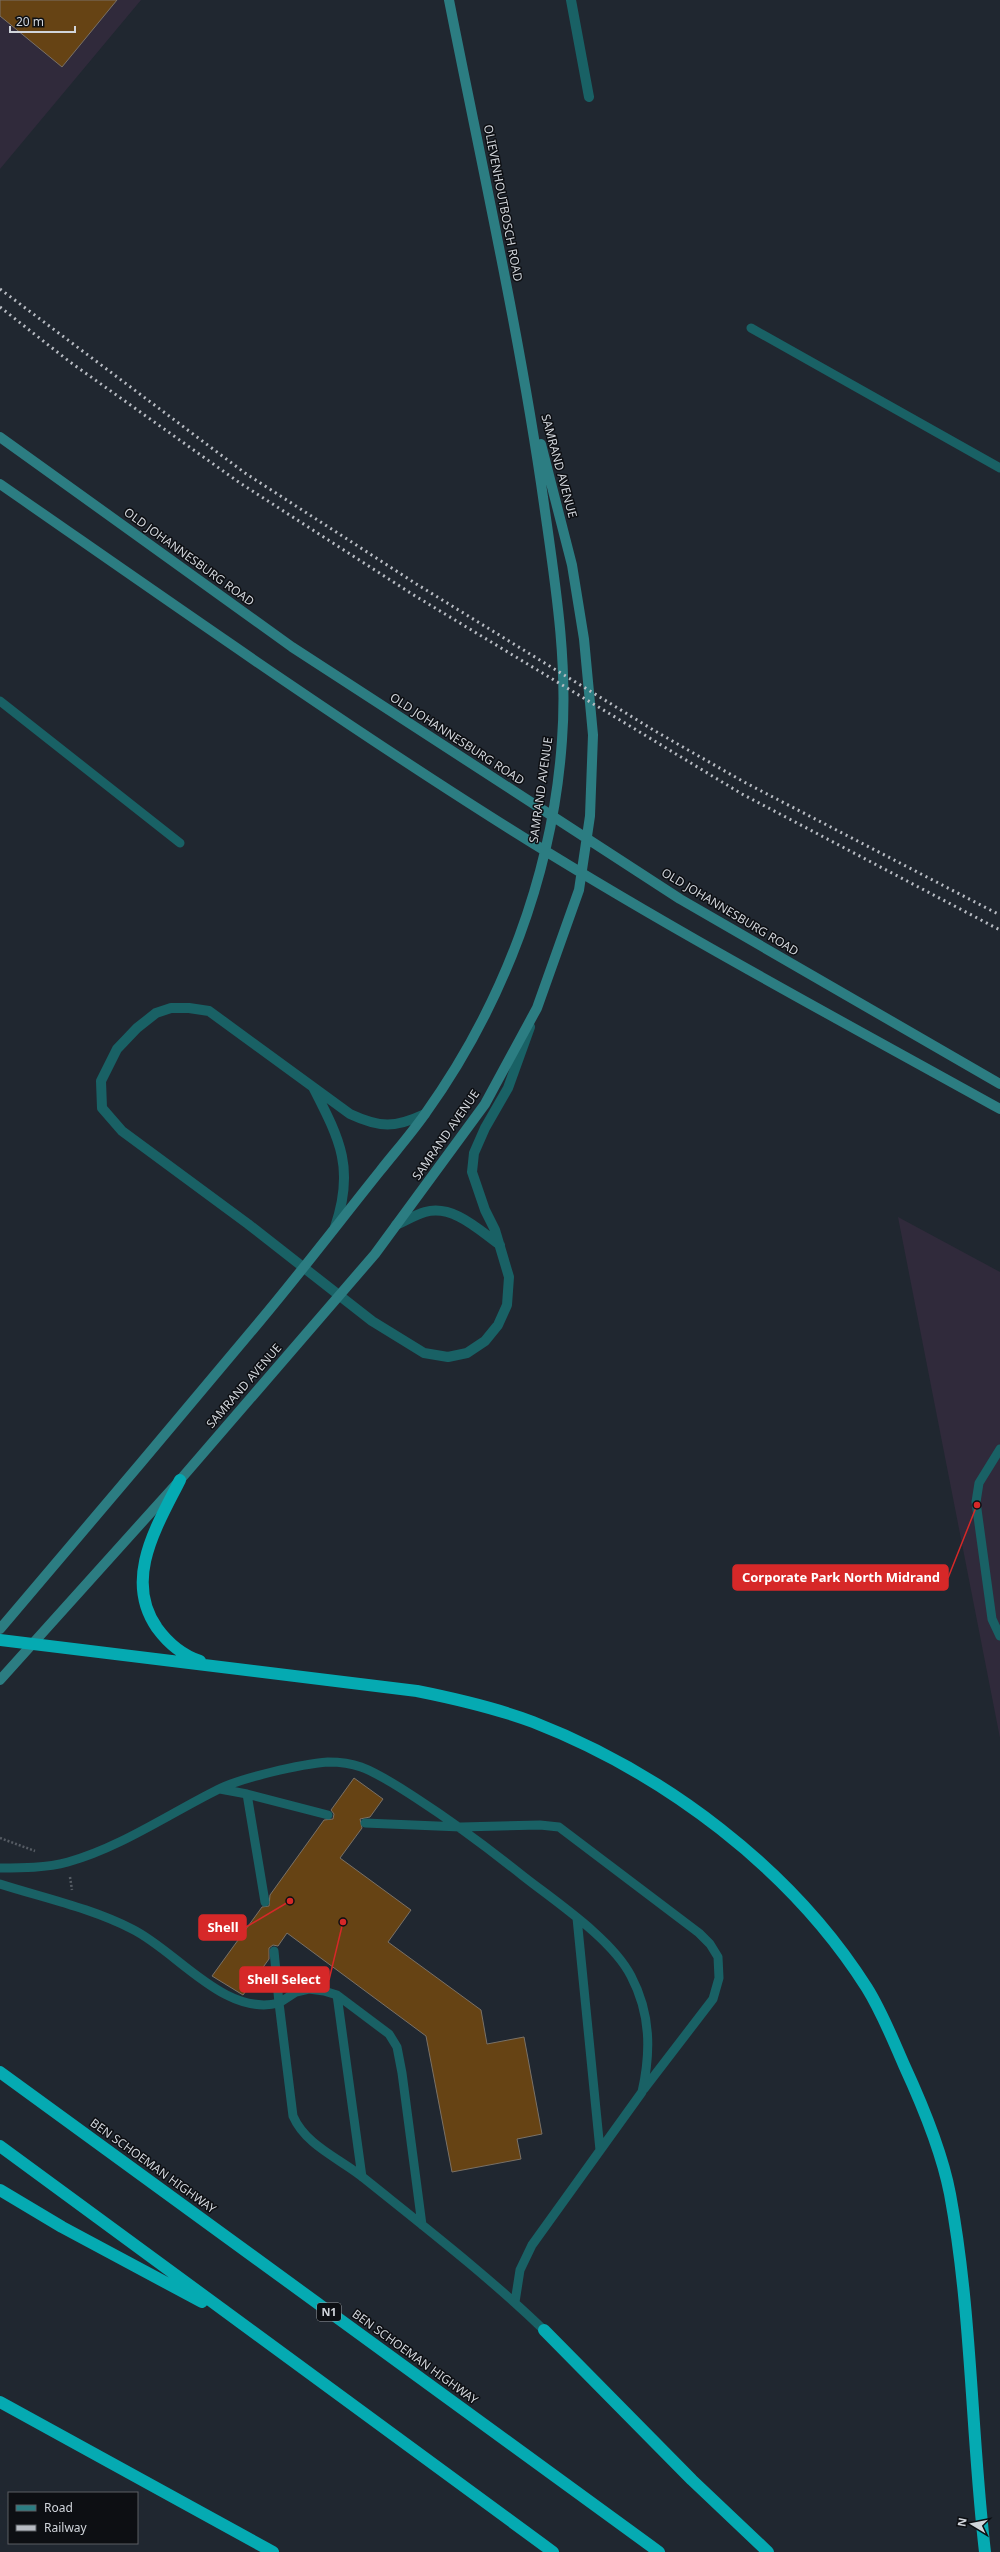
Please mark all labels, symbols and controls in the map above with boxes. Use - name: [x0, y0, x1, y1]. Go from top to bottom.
- scale bar: [10, 8, 75, 34]
- text: 20 m: [16, 13, 44, 30]
- street label: OLIEVENHOUTBOSCH ROAD: [480, 123, 527, 283]
- street label: SAMRAND AVENUE: [537, 412, 582, 520]
- street label: OLD JOHANNESBURG ROAD: [121, 504, 258, 610]
- street label: OLD JOHANNESBURG ROAD: [387, 689, 528, 789]
- street label: SAMRAND AVENUE: [525, 736, 556, 844]
- street label: OLD JOHANNESBURG ROAD: [659, 864, 802, 959]
- street label: SAMRAND AVENUE: [408, 1086, 483, 1183]
- street label: SAMRAND AVENUE: [202, 1340, 285, 1432]
- callout: Corporate Park North Midrand: [733, 1565, 948, 1590]
- text: Corporate Park North Midrand: [742, 1568, 940, 1586]
- callout: Shell: [199, 1915, 246, 1940]
- text: Shell: [207, 1918, 239, 1936]
- callout: Shell Select: [240, 1967, 329, 1992]
- text: Shell Select: [247, 1970, 321, 1988]
- street label: BEN SCHOEMAN HIGHWAY: [87, 2114, 220, 2217]
- road number: N1: [317, 2303, 341, 2321]
- street label: BEN SCHOEMAN HIGHWAY: [349, 2305, 482, 2408]
- legend: [8, 2492, 138, 2544]
- text: Road: [44, 2499, 73, 2516]
- north arrow: [952, 2504, 992, 2544]
- text: N: [953, 2516, 970, 2528]
- text: Railway: [44, 2519, 88, 2536]

